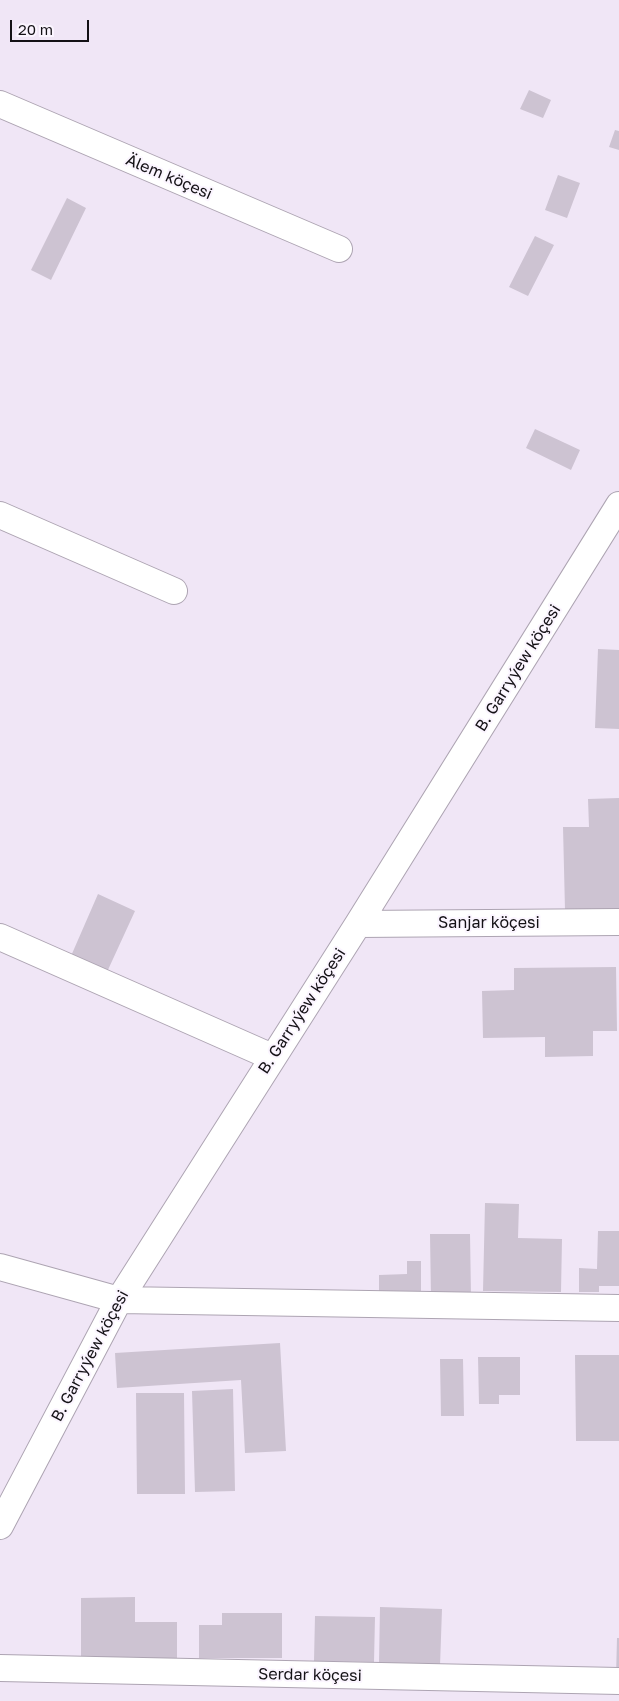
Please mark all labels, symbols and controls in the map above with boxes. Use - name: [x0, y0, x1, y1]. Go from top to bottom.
- scale bar: [12, 10, 91, 42]
- text: 20 m: [18, 20, 53, 38]
- street label: Älem köçesi: [123, 150, 215, 204]
- street label: B. Garryýew köçesi: [471, 601, 565, 735]
- street label: Sanjar köçesi: [438, 913, 540, 933]
- street label: B. Garryýew köçesi: [254, 945, 350, 1077]
- street label: B. Garryýew köçesi: [47, 1287, 133, 1425]
- street label: Serdar köçesi: [258, 1664, 362, 1686]

